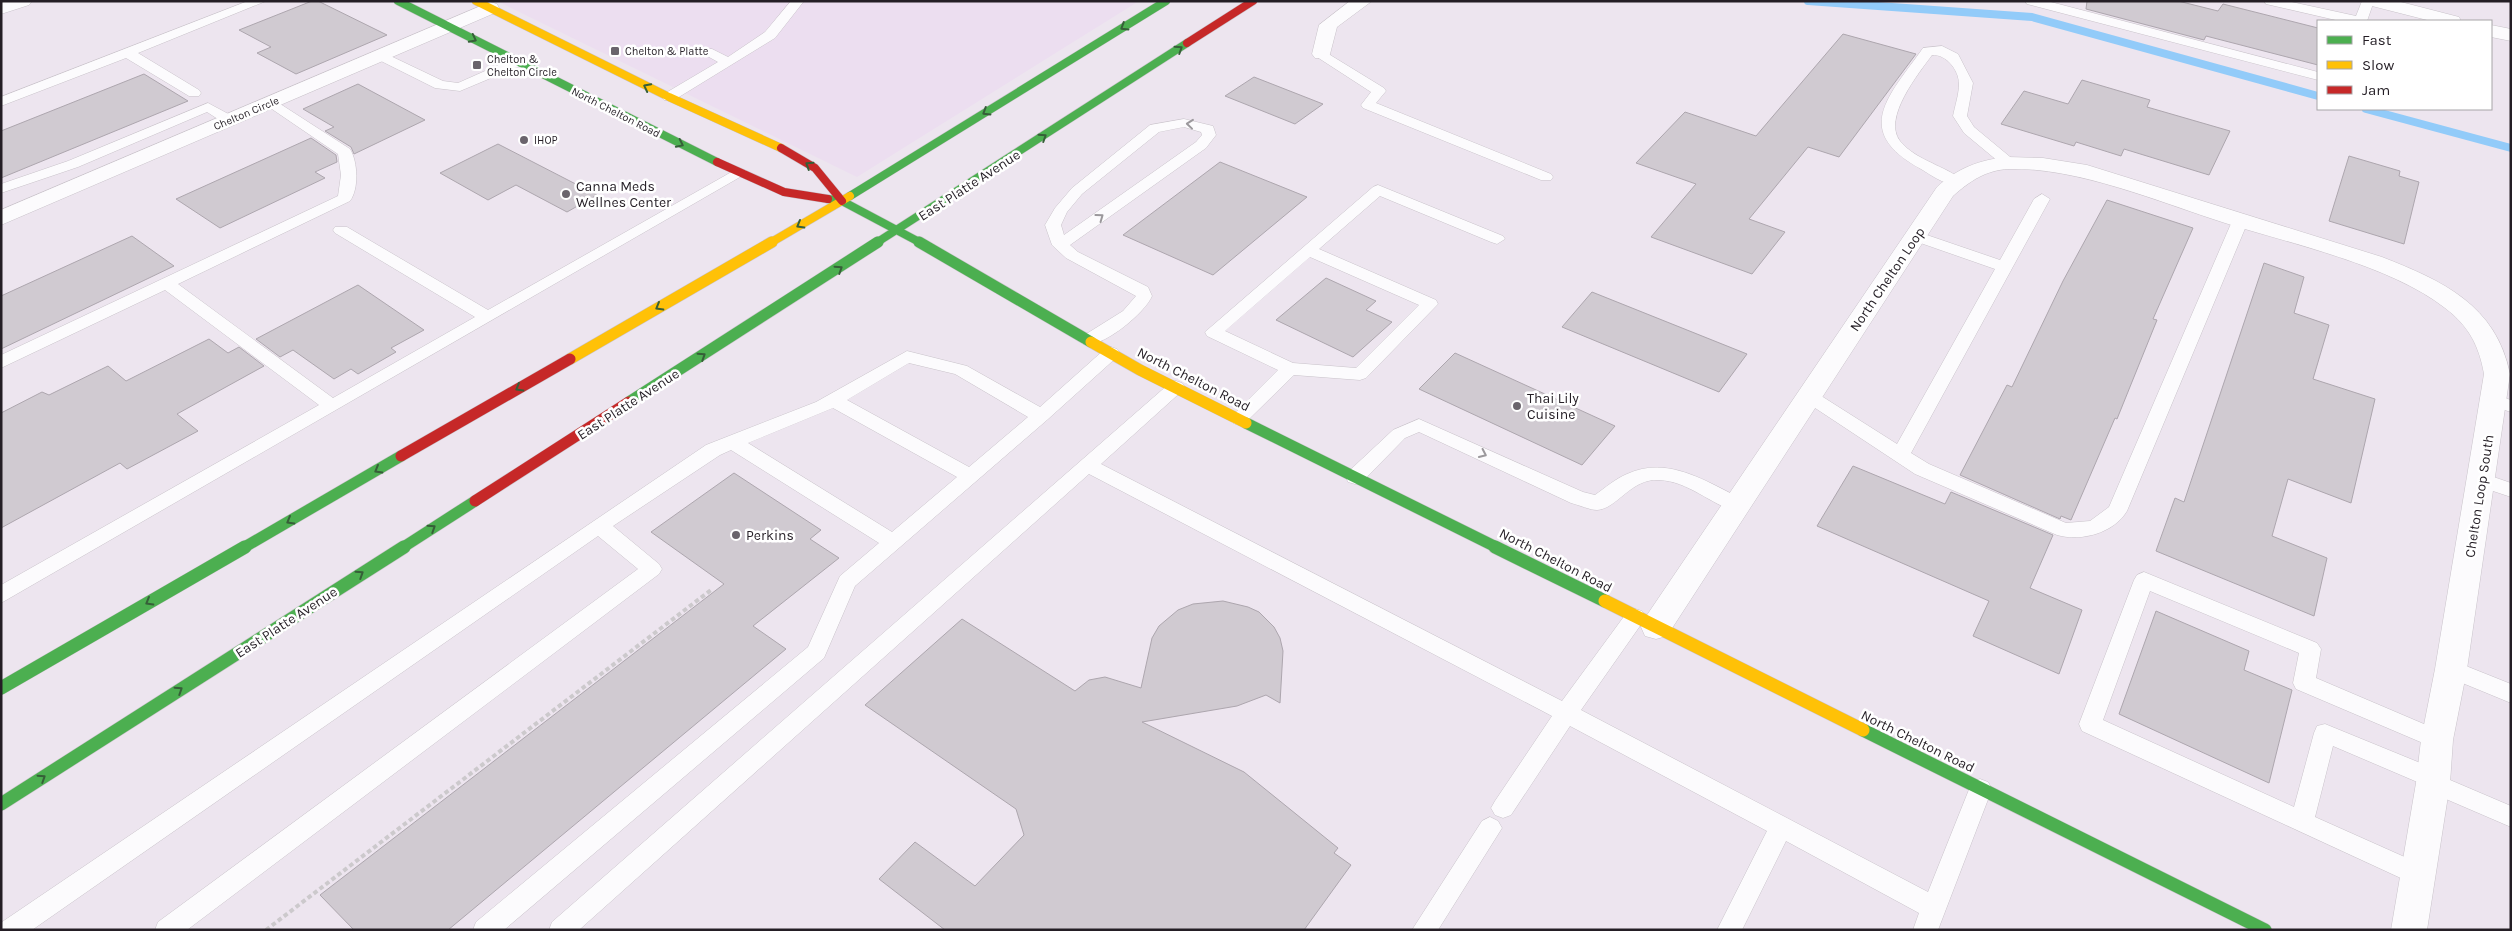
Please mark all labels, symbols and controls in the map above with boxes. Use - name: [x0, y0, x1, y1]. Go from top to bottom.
- one-way arrow: [1120, 20, 1129, 30]
- legend: [2317, 20, 2492, 110]
- text: Fast: [2362, 31, 2392, 49]
- one-way arrow: [468, 33, 477, 43]
- marker: Chelton & Platte: [609, 45, 621, 57]
- place label: Chelton & Platte: [625, 45, 709, 58]
- one-way arrow: [1174, 45, 1183, 55]
- place label: Chelton & Chelton Circle: [487, 53, 557, 79]
- text: Slow: [2362, 56, 2394, 74]
- marker: Chelton & Chelton Circle: [471, 59, 483, 71]
- text: Jam: [2362, 81, 2390, 99]
- one-way arrow: [643, 83, 652, 93]
- street label: North Chelton Road: [569, 84, 662, 140]
- street label: Chelton Circle: [211, 94, 281, 133]
- one-way arrow: [982, 105, 991, 115]
- one-way arrow: [1186, 119, 1194, 130]
- marker: IHOP: [518, 134, 530, 146]
- place label: IHOP: [534, 134, 558, 147]
- one-way arrow: [1037, 134, 1047, 143]
- one-way arrow: [675, 138, 684, 148]
- street label: East Platte Avenue: [915, 146, 1023, 225]
- one-way arrow: [806, 162, 815, 171]
- place label: Canna Meds Wellnes Center: [576, 178, 672, 211]
- marker: Canna Meds Wellnes Center: [560, 188, 572, 200]
- one-way arrow: [1094, 214, 1104, 223]
- one-way arrow: [796, 219, 805, 229]
- street label: North Chelton Loop: [1846, 224, 1929, 335]
- one-way arrow: [834, 265, 843, 275]
- one-way arrow: [656, 300, 665, 310]
- street label: North Chelton Road: [1134, 344, 1253, 415]
- one-way arrow: [696, 353, 706, 362]
- street label: East Platte Avenue: [574, 365, 682, 444]
- one-way arrow: [515, 382, 524, 392]
- place label: Thai Lily Cuisine: [1527, 390, 1579, 423]
- marker: Thai Lily Cuisine: [1511, 400, 1523, 412]
- street label: Chelton Loop South: [2461, 433, 2498, 559]
- one-way arrow: [1478, 448, 1487, 458]
- one-way arrow: [374, 463, 383, 473]
- one-way arrow: [286, 514, 295, 524]
- one-way arrow: [427, 525, 436, 535]
- street label: North Chelton Road: [1496, 525, 1615, 596]
- place label: Perkins: [746, 527, 794, 544]
- marker: Perkins: [730, 529, 742, 541]
- one-way arrow: [355, 571, 364, 581]
- street label: East Platte Avenue: [232, 583, 340, 662]
- one-way arrow: [146, 596, 155, 606]
- one-way arrow: [174, 687, 183, 696]
- street label: North Chelton Road: [1858, 707, 1977, 776]
- one-way arrow: [37, 774, 46, 784]

